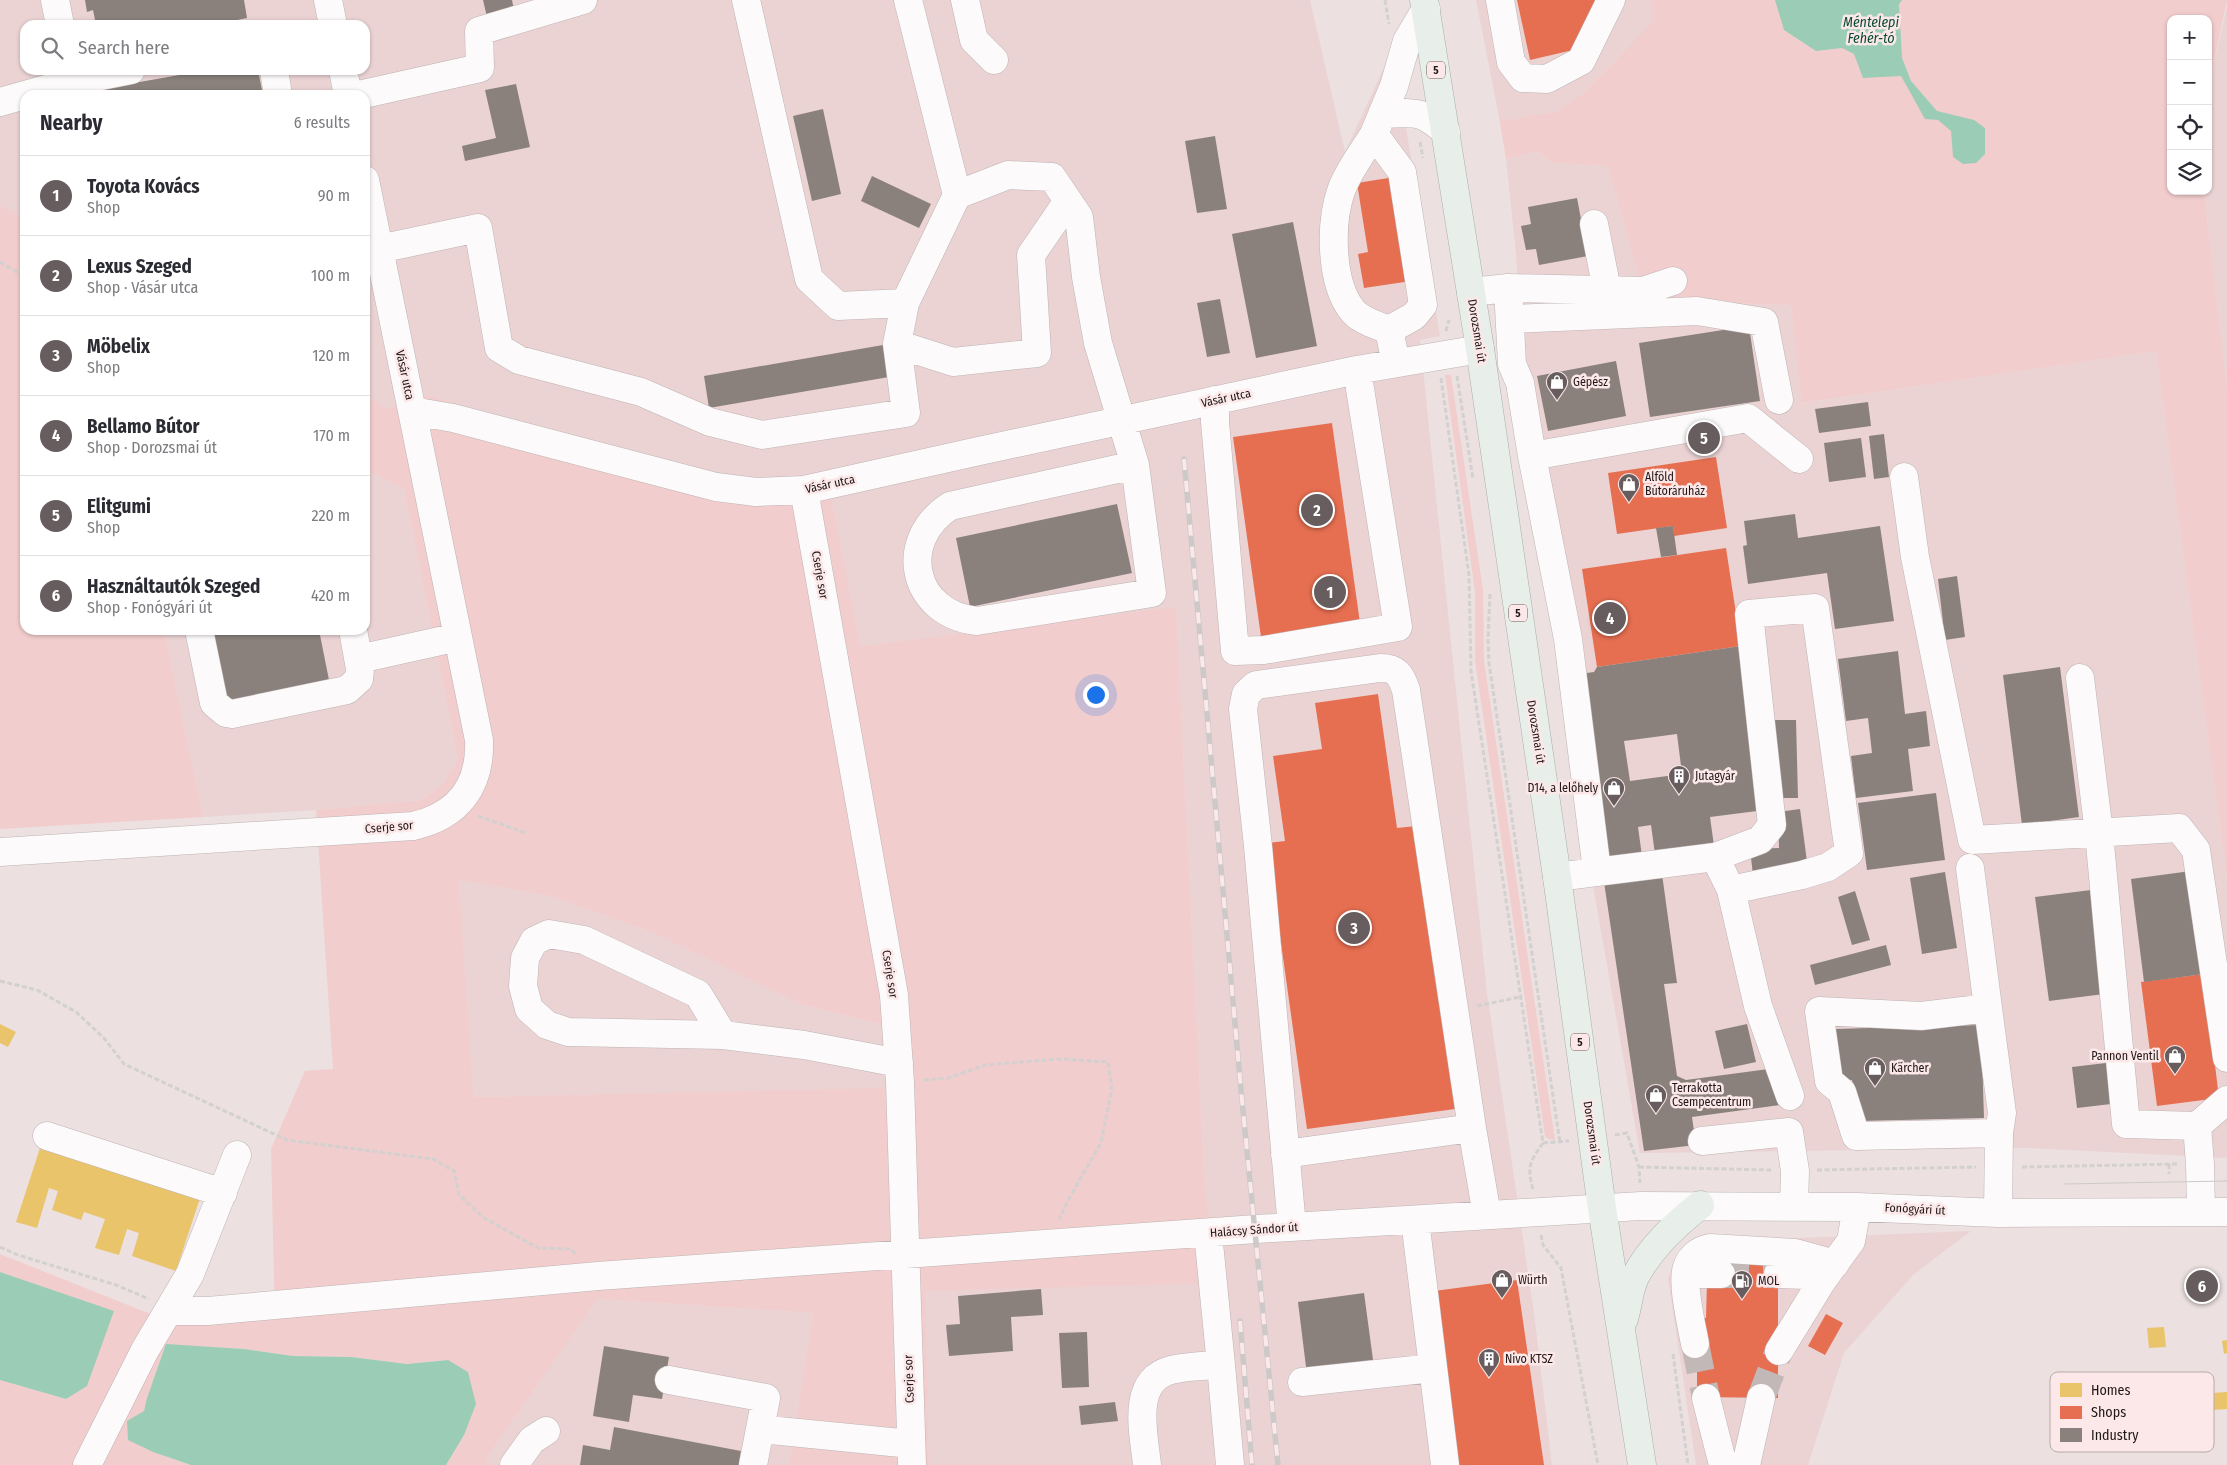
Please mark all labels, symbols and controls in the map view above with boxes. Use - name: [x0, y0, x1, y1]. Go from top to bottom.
- water label: Méntelepi Fehér-tó: [1843, 14, 1899, 47]
- map controls: [2167, 15, 2212, 195]
- button: +: [2167, 15, 2212, 60]
- search box: [20, 20, 370, 75]
- icon: search: [38, 34, 66, 62]
- text: Search here: [78, 36, 170, 59]
- button: −: [2167, 60, 2212, 105]
- road number: 5: [1427, 62, 1445, 78]
- button: locate: [2167, 105, 2212, 150]
- text: Nearby: [40, 110, 102, 136]
- text: 6 results: [294, 113, 350, 132]
- button: layers: [2167, 150, 2212, 195]
- text: Toyota Kovács: [87, 175, 200, 198]
- text: 1: [53, 186, 59, 205]
- text: 90 m: [318, 186, 350, 205]
- text: Shop: [87, 198, 120, 217]
- text: Lexus Szeged: [87, 255, 192, 278]
- text: 2: [52, 266, 60, 285]
- text: 100 m: [311, 266, 350, 285]
- text: Shop · Vásár utca: [87, 278, 198, 297]
- street label: Dorozsmai út: [1465, 298, 1489, 364]
- text: Möbelix: [87, 335, 150, 358]
- text: 3: [52, 346, 60, 365]
- text: 120 m: [312, 346, 350, 365]
- street label: Vásár utca: [393, 349, 417, 401]
- text: Shop: [87, 358, 120, 377]
- shop icon: Gépész: [1545, 370, 1569, 401]
- place label: Gépész: [1573, 375, 1608, 389]
- street label: Vásár utca: [1200, 386, 1252, 410]
- text: Bellamo Bútor: [87, 415, 200, 438]
- pin: 5: [1688, 419, 1720, 457]
- text: 4: [52, 426, 60, 445]
- text: 170 m: [313, 426, 350, 445]
- text: Shop · Dorozsmai út: [87, 438, 217, 457]
- place label: Alföld Bútoráruház: [1645, 470, 1705, 498]
- street label: Vásár utca: [804, 472, 856, 496]
- shop icon: Alföld Bútoráruház: [1617, 472, 1641, 503]
- pin: 2: [1301, 491, 1333, 529]
- text: Elitgumi: [87, 495, 151, 518]
- text: 5: [52, 506, 60, 525]
- text: 220 m: [311, 506, 350, 525]
- text: Shop: [87, 518, 120, 537]
- street label: Cserje sor: [809, 550, 831, 601]
- pin: 1: [1314, 573, 1346, 611]
- text: Használtautók Szeged: [87, 575, 260, 598]
- text: 6: [52, 586, 60, 605]
- text: 420 m: [311, 586, 350, 605]
- text: Shop · Fonógyári út: [87, 598, 212, 617]
- pin: 4: [1594, 599, 1626, 637]
- road number: 5: [1509, 604, 1527, 622]
- your location: [1083, 682, 1109, 708]
- street label: Dorozsmai út: [1524, 699, 1548, 765]
- building icon: Jutagyár: [1667, 764, 1691, 795]
- place label: Jutagyár: [1695, 769, 1736, 783]
- shop icon: D14, a lelőhely: [1602, 776, 1626, 807]
- place label: D14, a lelőhely: [1528, 781, 1599, 795]
- street label: Cserje sor: [364, 818, 415, 836]
- pin: 3: [1338, 909, 1370, 947]
- street label: Cserje sor: [879, 949, 901, 1000]
- road number: 5: [1571, 1034, 1589, 1050]
- shop icon: Pannon Ventil: [2163, 1044, 2187, 1075]
- place label: Pannon Ventil: [2091, 1049, 2159, 1063]
- shop icon: Kärcher: [1863, 1056, 1887, 1087]
- place label: Kärcher: [1891, 1061, 1929, 1075]
- place label: Terrakotta Csempecentrum: [1672, 1081, 1751, 1109]
- shop icon: Terrakotta Csempecentrum: [1644, 1083, 1668, 1114]
- street label: Dorozsmai út: [1581, 1100, 1603, 1166]
- street label: Fonógyári út: [1884, 1200, 1946, 1218]
- street label: Halácsy Sándor út: [1209, 1220, 1299, 1240]
- pin: 6: [2186, 1267, 2218, 1305]
- shop icon: Würth: [1490, 1268, 1514, 1299]
- fuel station icon: MOL: [1730, 1269, 1754, 1300]
- place label: Würth: [1518, 1273, 1548, 1287]
- place label: MOL: [1758, 1274, 1780, 1288]
- building icon: Nivo KTSZ: [1477, 1347, 1501, 1378]
- place label: Nivo KTSZ: [1505, 1352, 1553, 1366]
- street label: Cserje sor: [901, 1354, 917, 1403]
- legend: [2050, 1372, 2214, 1452]
- text: Homes: [2091, 1382, 2131, 1399]
- text: Shops: [2091, 1404, 2126, 1421]
- text: Industry: [2091, 1427, 2139, 1444]

